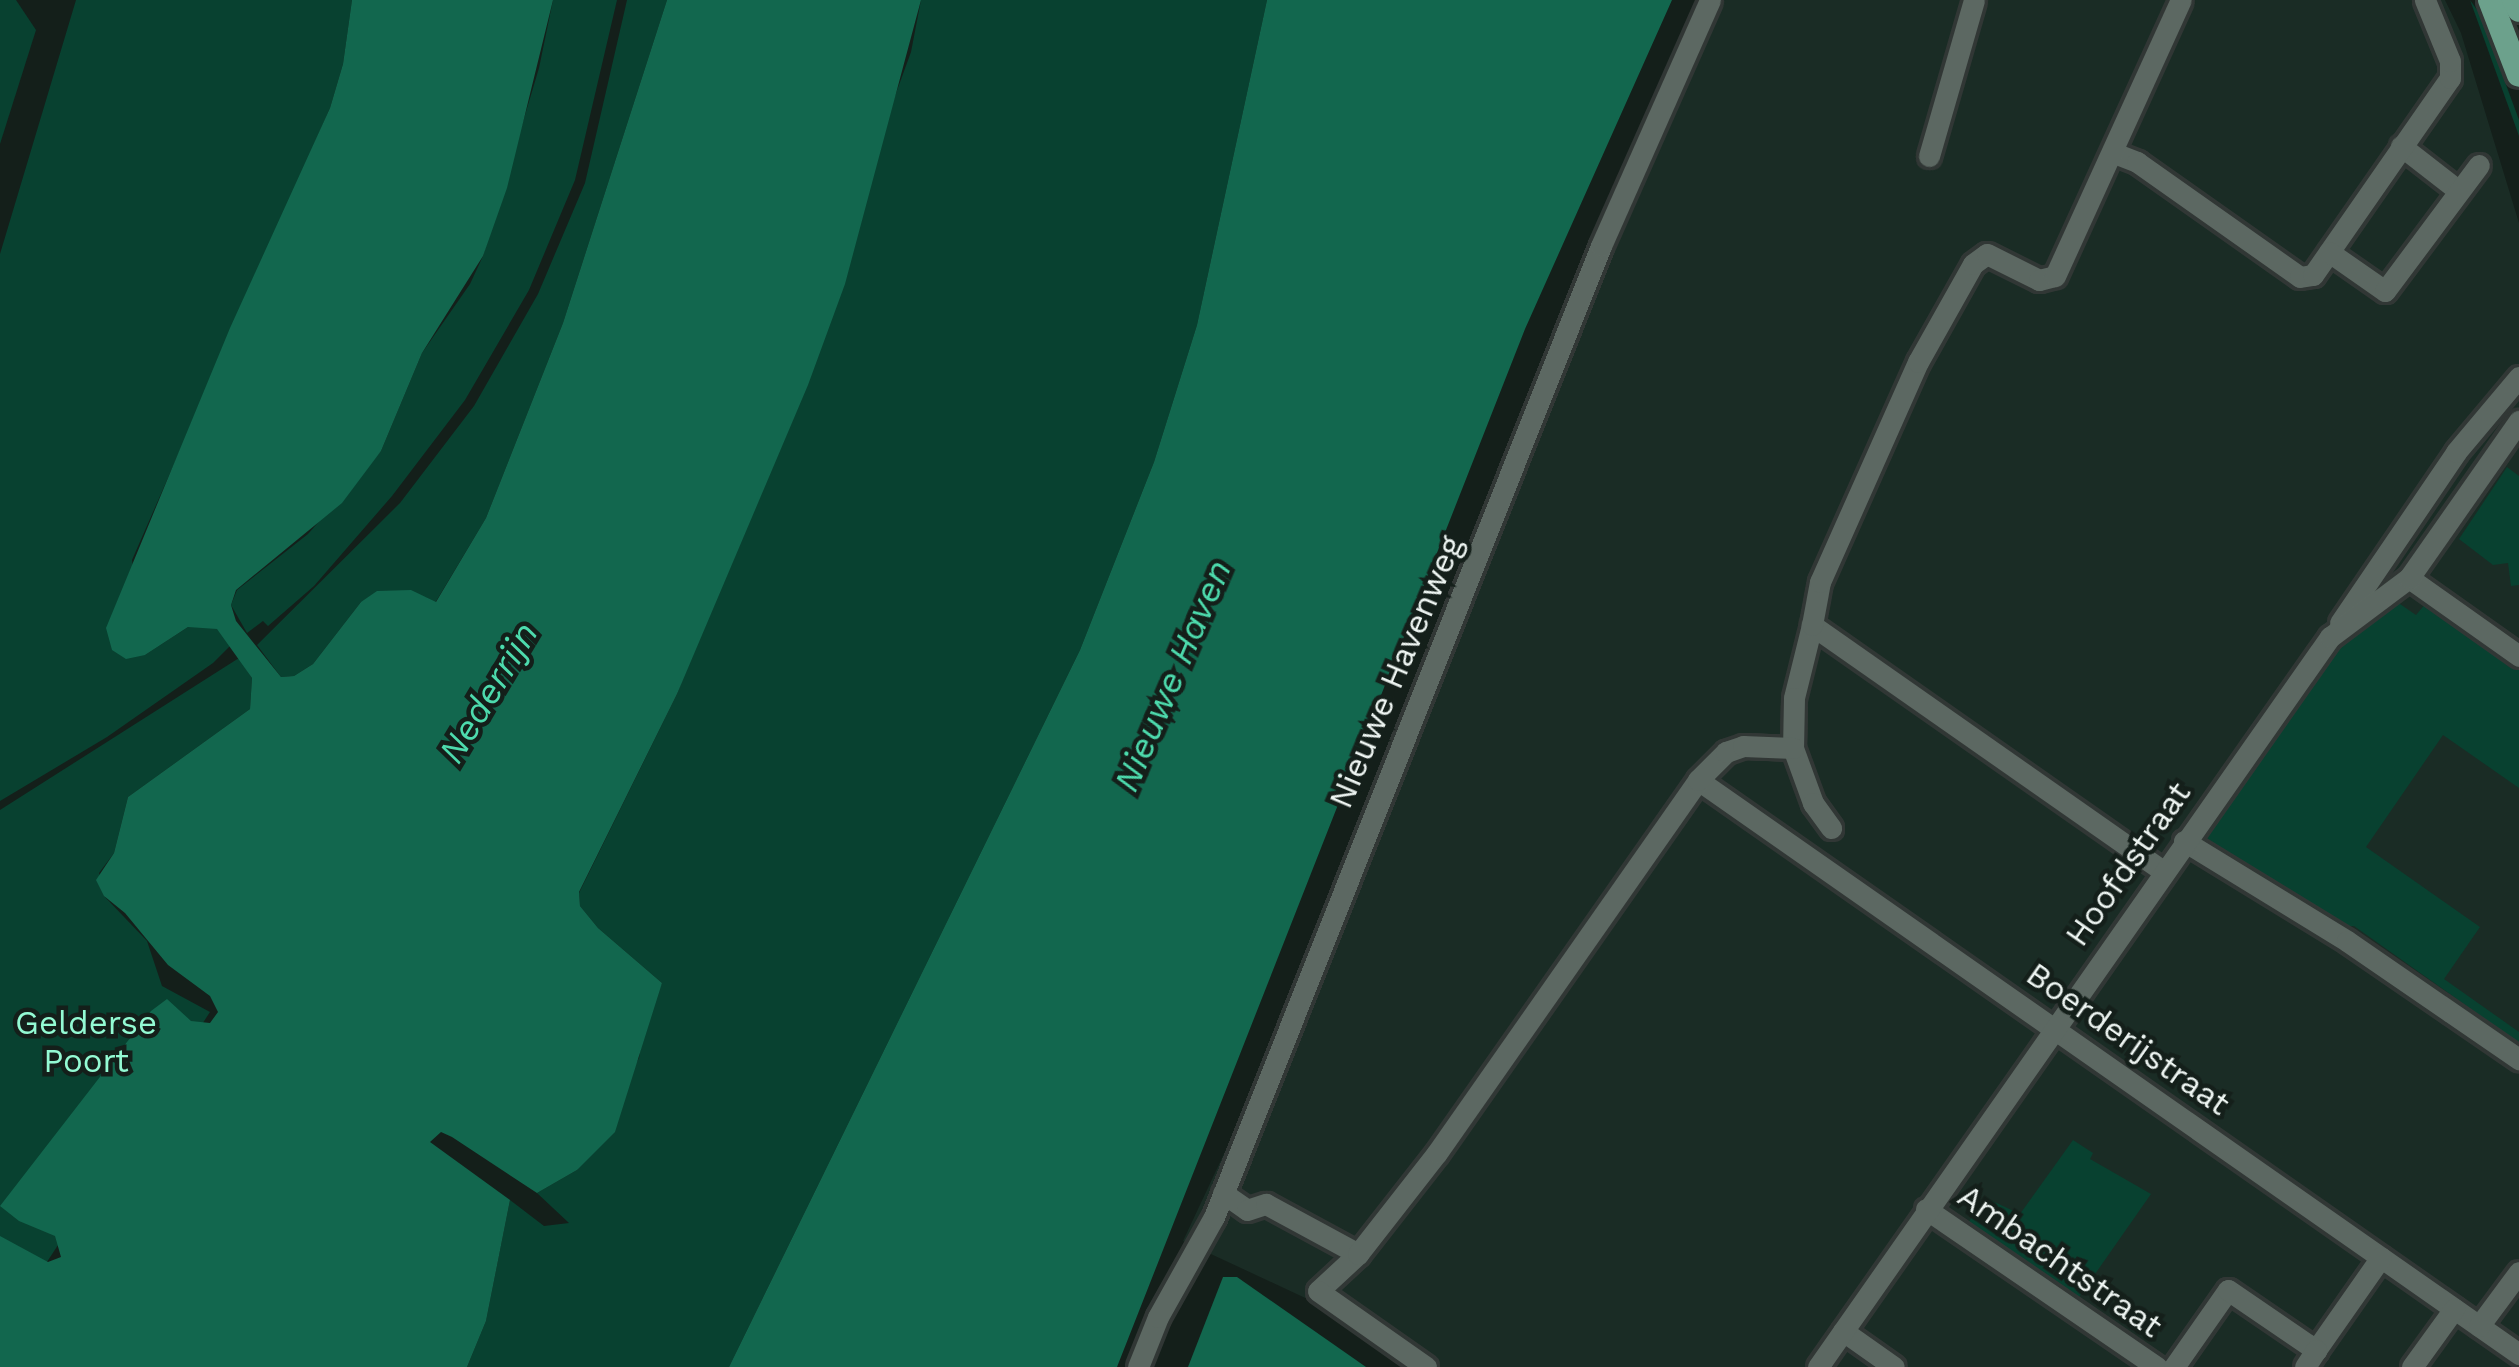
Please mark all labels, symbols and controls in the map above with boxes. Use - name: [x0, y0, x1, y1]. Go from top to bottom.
- street label: Nieuwe Havenweg: [1321, 530, 1471, 814]
- water label: Nieuwe Haven: [1105, 554, 1241, 798]
- water label: Nederrijn: [430, 615, 548, 771]
- street label: Hoofdstraat: [2057, 774, 2199, 954]
- street label: Boerderijstraat: [2019, 954, 2237, 1124]
- park label: Gelderse Poort: [15, 1003, 157, 1081]
- street label: Ambachtstraat: [1950, 1176, 2170, 1346]

